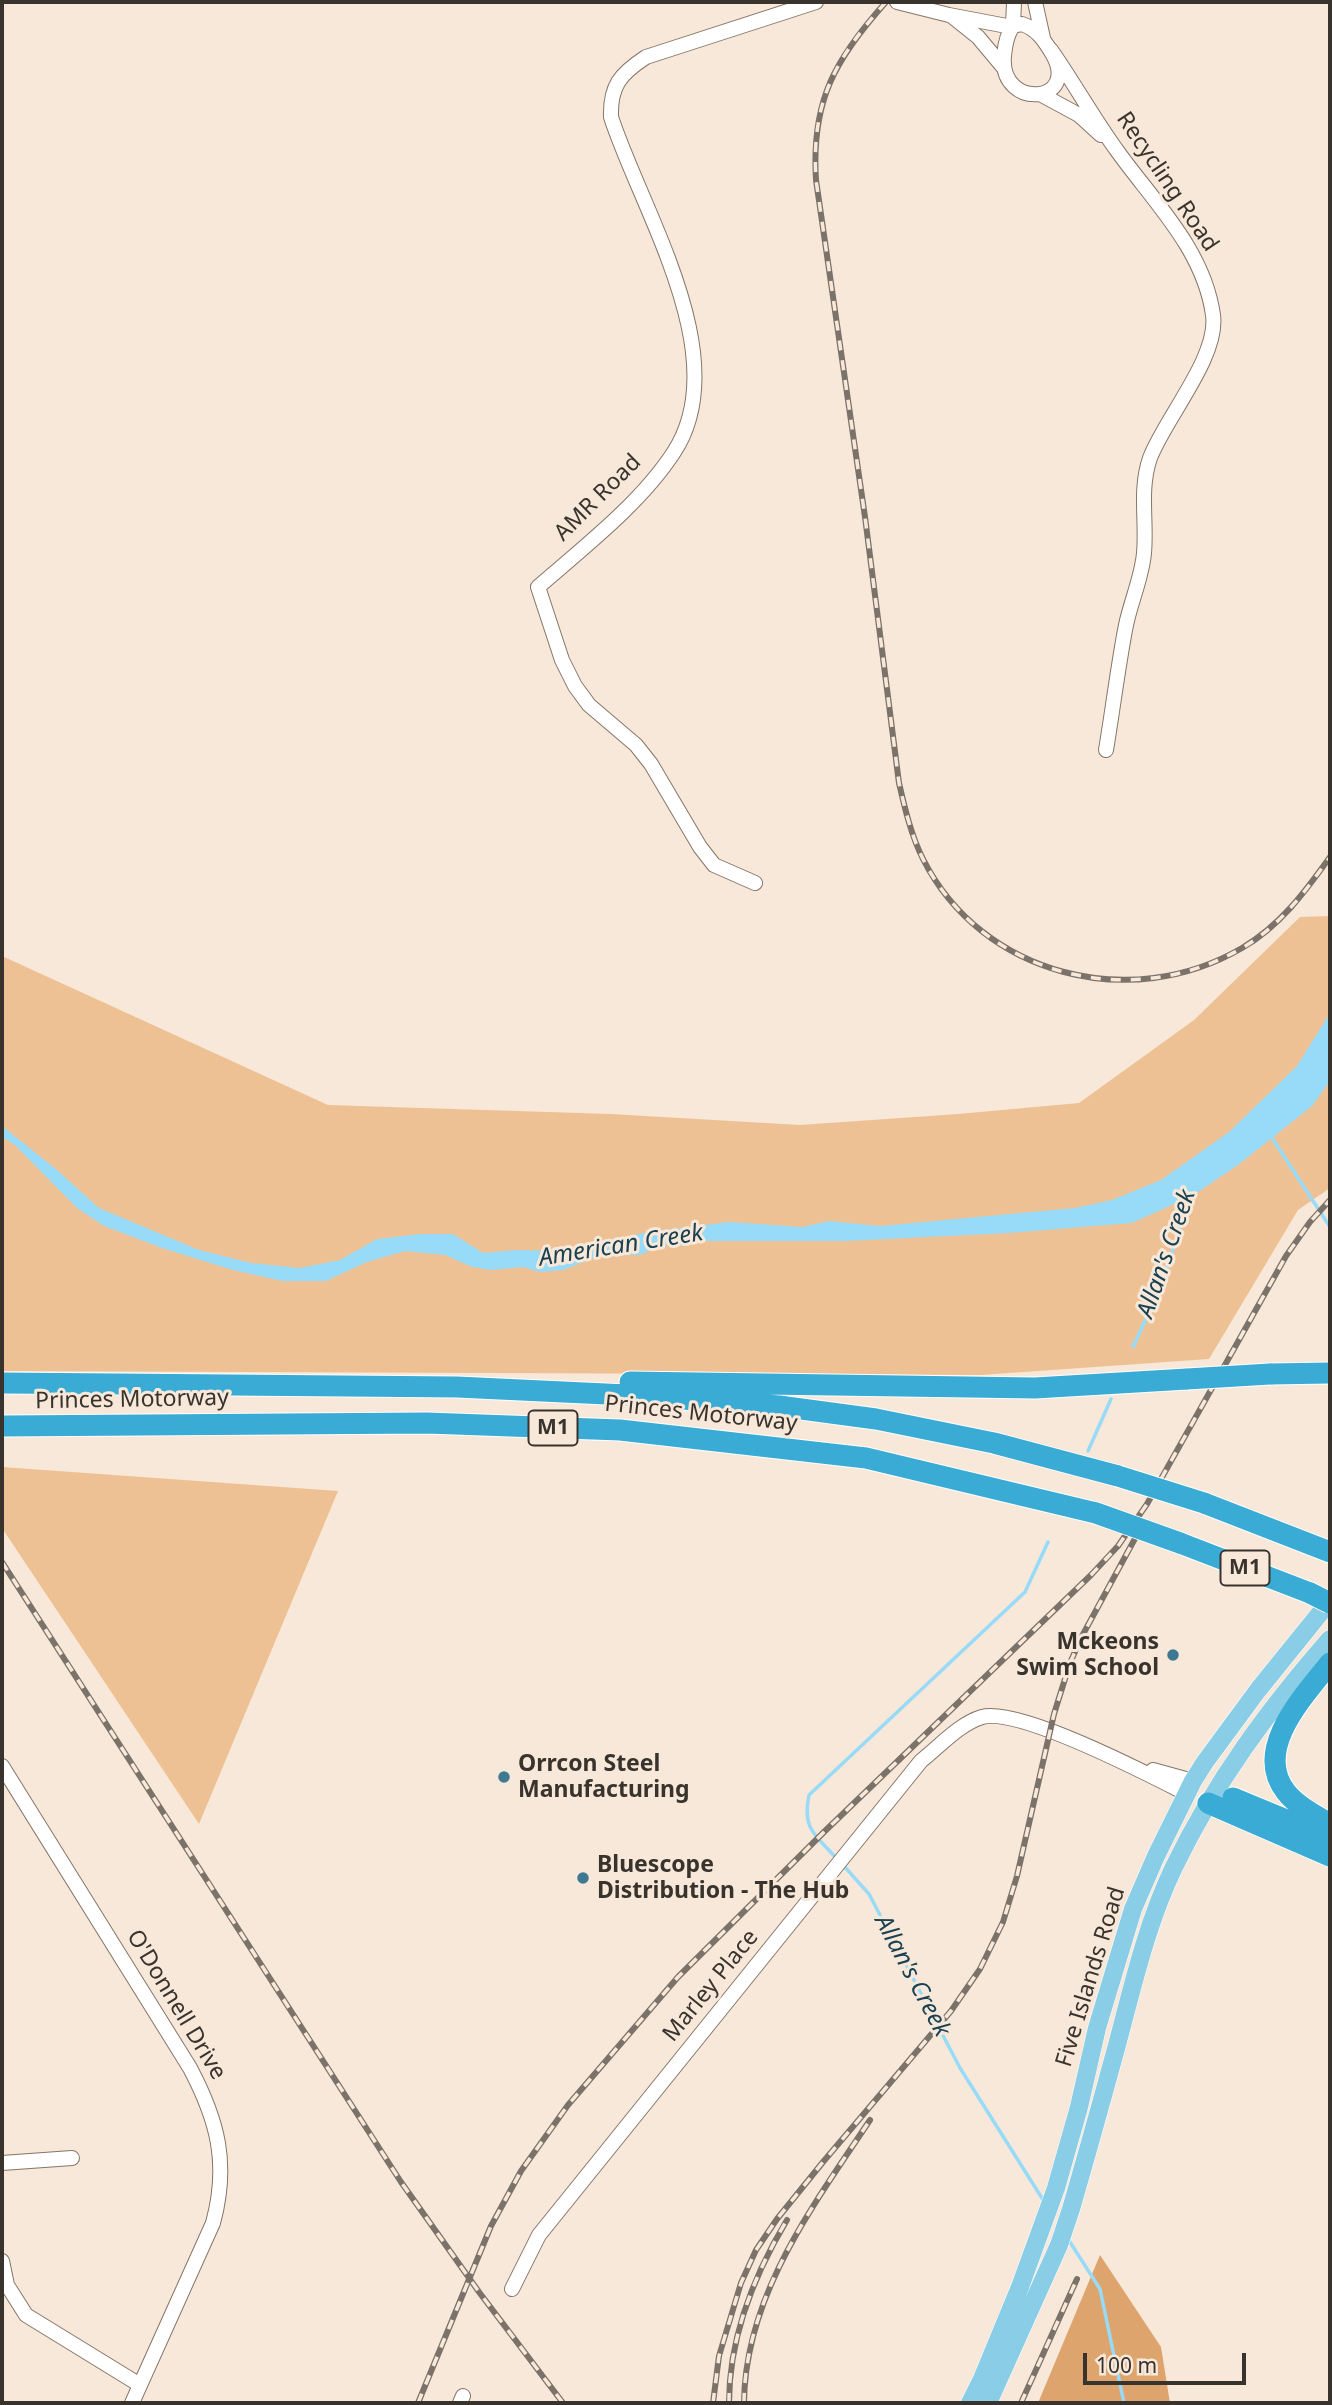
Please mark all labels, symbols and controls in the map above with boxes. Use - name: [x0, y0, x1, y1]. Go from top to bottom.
- street label: Recycling Road: [1110, 107, 1224, 257]
- street label: AMR Road: [549, 449, 647, 547]
- water label: Allan's Creek: [1132, 1186, 1202, 1322]
- water label: American Creek: [537, 1219, 705, 1273]
- street label: Princes Motorway: [35, 1385, 229, 1415]
- street label: Princes Motorway: [603, 1390, 799, 1438]
- road number: M1: [528, 1410, 578, 1446]
- road number: M1: [1220, 1550, 1270, 1586]
- place label: Mckeons Swim School: [1016, 1628, 1159, 1682]
- marker: Mckeons Swim School: [1165, 1647, 1181, 1663]
- place label: Orrcon Steel Manufacturing: [518, 1750, 689, 1804]
- marker: Orrcon Steel Manufacturing: [496, 1769, 512, 1785]
- place label: Bluescope Distribution - The Hub: [597, 1851, 849, 1905]
- marker: Bluescope Distribution - The Hub: [575, 1870, 591, 1886]
- street label: Five Islands Road: [1050, 1884, 1132, 2070]
- water label: Allan's Creek: [868, 1910, 956, 2042]
- street label: Marley Place: [657, 1924, 765, 2048]
- street label: O'Donnell Drive: [120, 1925, 232, 2085]
- scale bar: [1087, 2338, 1250, 2382]
- text: 100 m: [1096, 2351, 1157, 2379]

